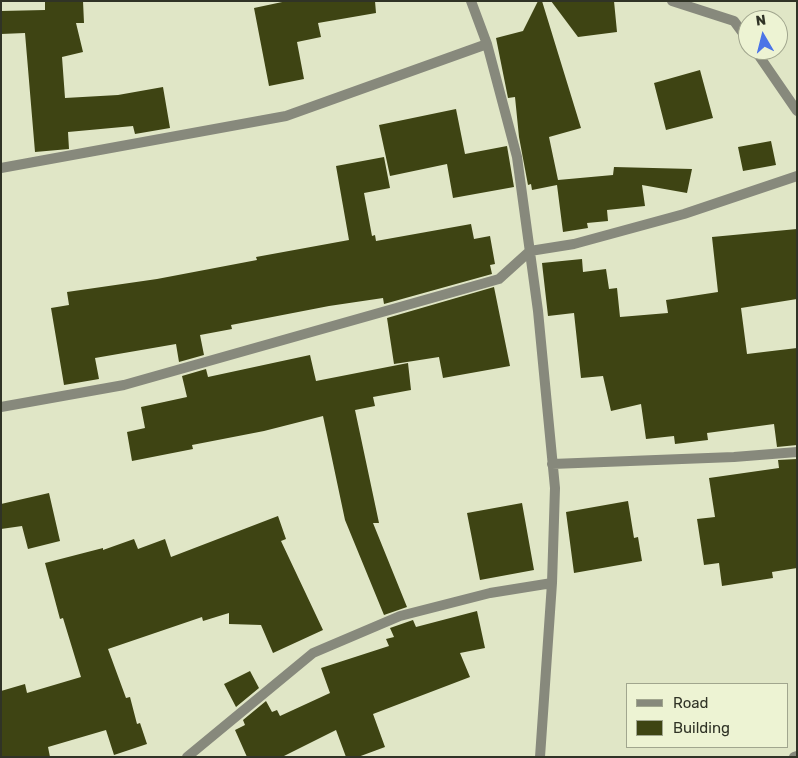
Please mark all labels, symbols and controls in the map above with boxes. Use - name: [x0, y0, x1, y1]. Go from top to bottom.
- north arrow: [738, 10, 788, 60]
- text: N: [755, 12, 767, 30]
- legend: [626, 683, 788, 748]
- text: Road: [673, 694, 709, 712]
- text: Building: [673, 719, 730, 737]

